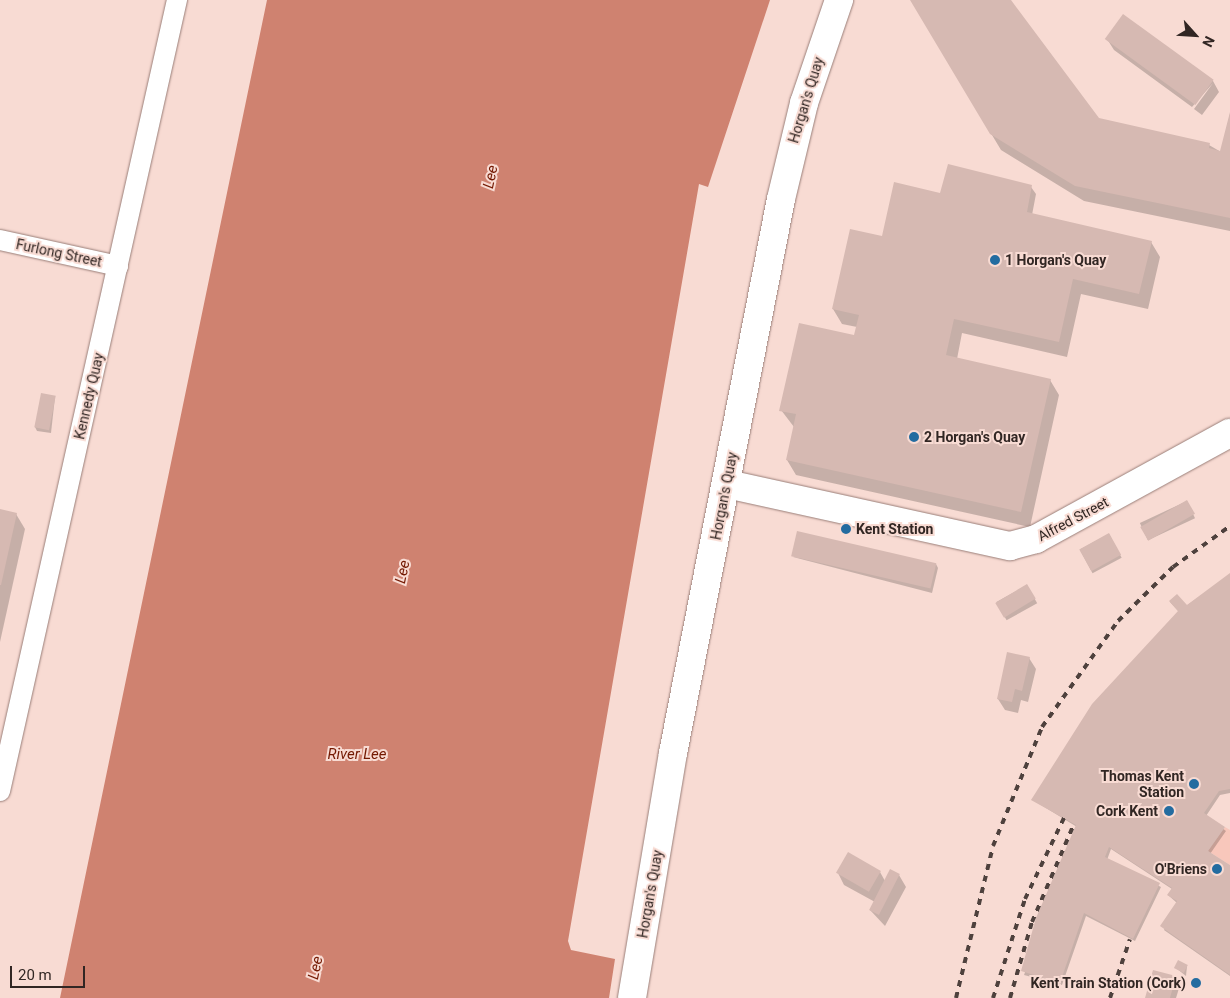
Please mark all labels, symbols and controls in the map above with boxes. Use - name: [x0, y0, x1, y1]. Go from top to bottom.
- north arrow: [1170, 10, 1220, 60]
- text: N: [1199, 34, 1218, 50]
- street label: Horgan's Quay: [785, 55, 827, 145]
- water label: Lee: [480, 164, 502, 190]
- street label: Furlong Street: [14, 236, 104, 270]
- place label: 1 Horgan's Quay: [1005, 252, 1106, 268]
- marker: 1 Horgan's Quay: [989, 254, 1001, 266]
- street label: Kennedy Quay: [71, 351, 107, 441]
- place label: 2 Horgan's Quay: [924, 429, 1025, 445]
- marker: 2 Horgan's Quay: [908, 431, 920, 443]
- street label: Horgan's Quay: [707, 451, 741, 541]
- street label: Alfred Street: [1035, 493, 1111, 545]
- place label: Kent Station: [856, 521, 933, 537]
- marker: Kent Station: [840, 523, 852, 535]
- water label: Lee: [392, 559, 414, 585]
- water label: River Lee: [327, 746, 387, 764]
- place label: Thomas Kent Station: [1100, 768, 1184, 800]
- marker: Thomas Kent Station: [1188, 778, 1200, 790]
- place label: Cork Kent: [1096, 803, 1158, 819]
- marker: Cork Kent: [1162, 804, 1176, 818]
- street label: Horgan's Quay: [634, 849, 666, 939]
- place label: O'Briens: [1155, 861, 1207, 877]
- marker: O'Briens: [1211, 863, 1223, 875]
- water label: Lee: [305, 955, 327, 981]
- scale bar: [12, 956, 88, 988]
- text: 20 m: [18, 966, 52, 984]
- place label: Kent Train Station (Cork): [1030, 975, 1186, 991]
- marker: Kent Train Station (Cork): [1190, 977, 1202, 989]

